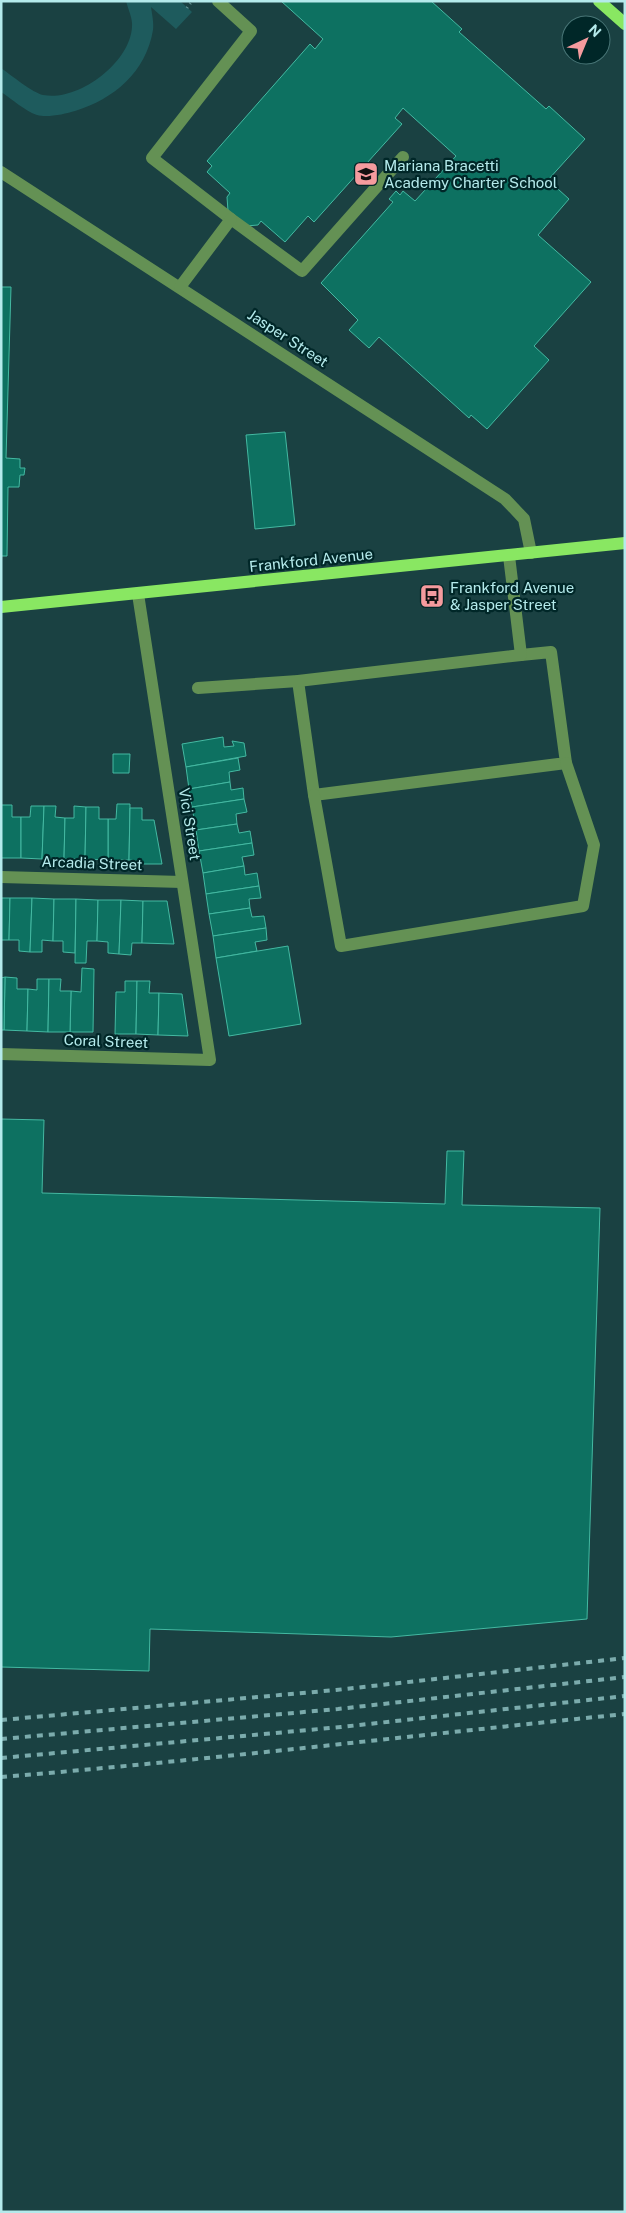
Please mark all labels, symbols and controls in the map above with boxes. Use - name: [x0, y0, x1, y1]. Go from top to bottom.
- north arrow: [561, 15, 611, 65]
- text: N: [586, 21, 605, 40]
- place label: Mariana Bracetti Academy Charter School: [384, 157, 557, 191]
- school or university icon: Mariana Bracetti Academy Charter School: [353, 161, 379, 187]
- street label: Jasper Street: [245, 306, 332, 370]
- street label: Frankford Avenue: [248, 545, 374, 575]
- place label: Frankford Avenue & Jasper Street: [450, 579, 574, 613]
- bus stop icon: Frankford Avenue & Jasper Street: [419, 583, 445, 609]
- street label: Vici Street: [176, 787, 204, 862]
- street label: Arcadia Street: [41, 853, 143, 873]
- street label: Coral Street: [63, 1031, 149, 1051]

